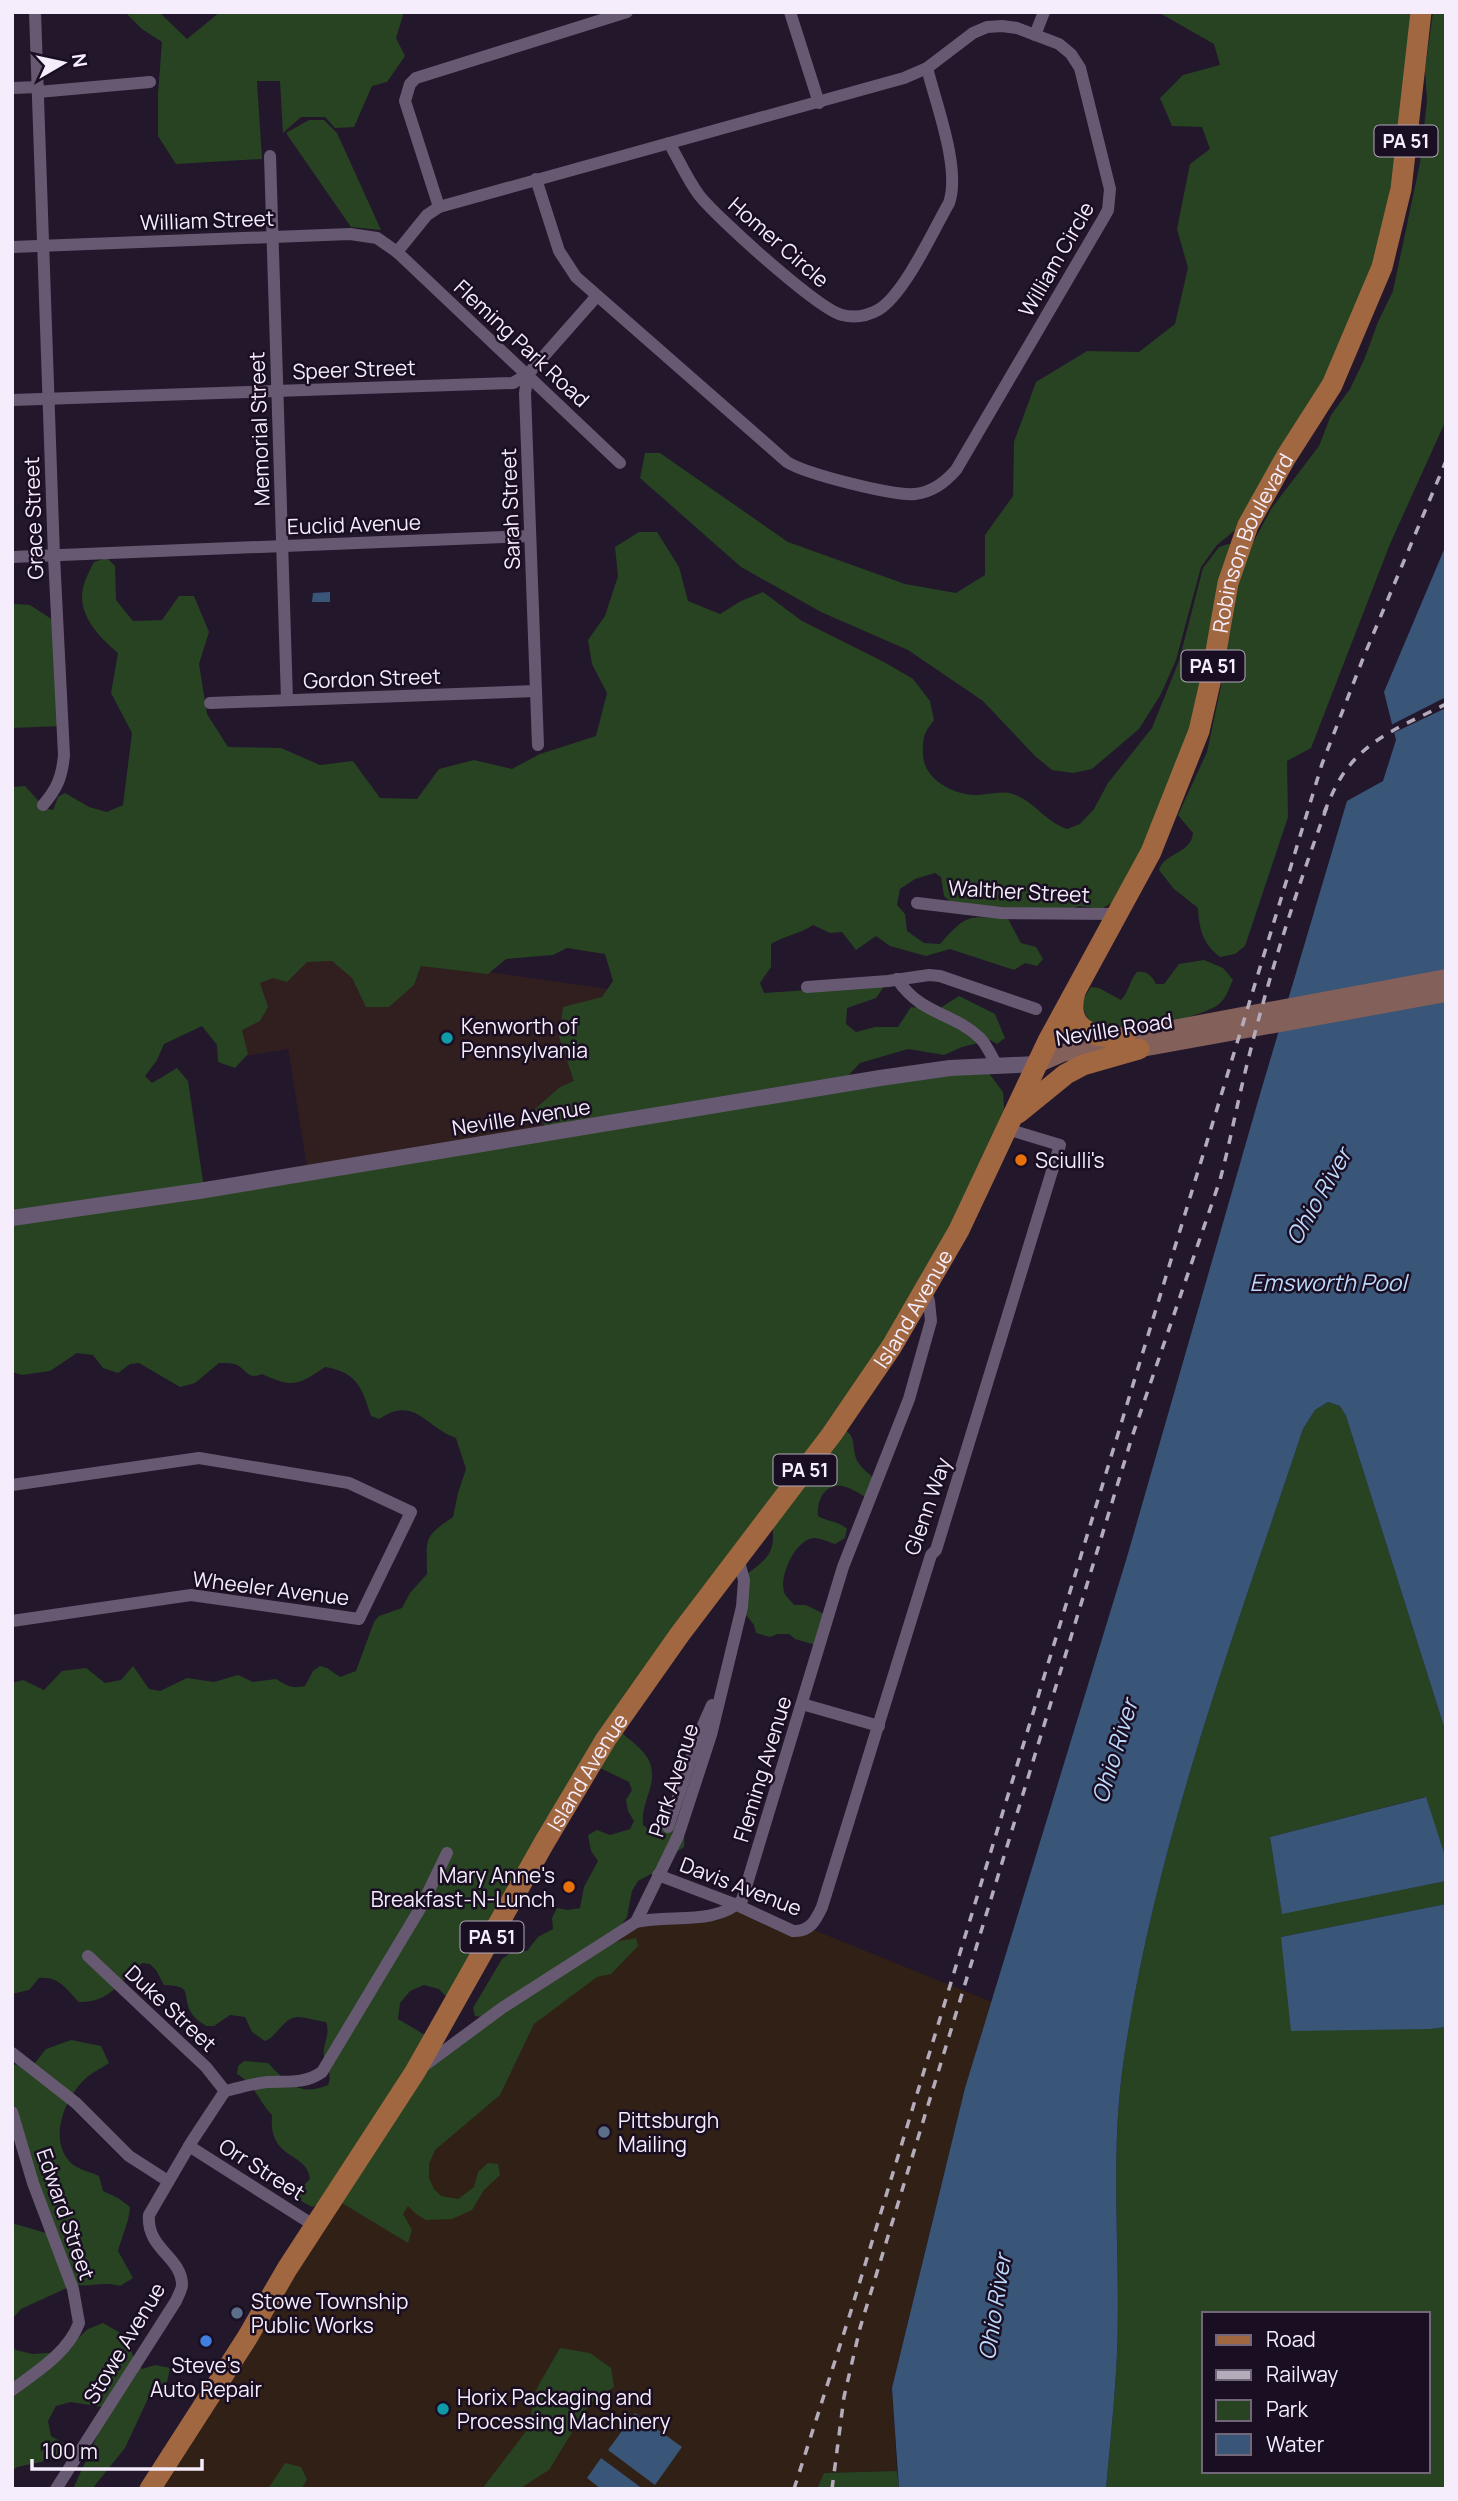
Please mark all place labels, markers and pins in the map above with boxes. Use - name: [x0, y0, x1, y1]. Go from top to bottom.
- place label: Kenworth of Pennsylvania: [461, 1012, 588, 1064]
- marker: Kenworth of Pennsylvania: [439, 1030, 455, 1046]
- place label: Sciulli's: [1035, 1146, 1105, 1174]
- marker: Sciulli's: [1013, 1152, 1029, 1168]
- place label: Mary Anne's Breakfast-N-Lunch: [371, 1861, 555, 1913]
- marker: Mary Anne's Breakfast-N-Lunch: [561, 1879, 577, 1895]
- place label: Pittsburgh Mailing: [618, 2106, 719, 2158]
- marker: Pittsburgh Mailing: [596, 2124, 612, 2140]
- place label: Stowe Township Public Works: [251, 2287, 408, 2339]
- marker: Stowe Township Public Works: [229, 2305, 245, 2321]
- marker: Steve's Auto Repair: [198, 2333, 214, 2349]
- place label: Steve's Auto Repair: [150, 2351, 263, 2403]
- place label: Horix Packaging and Processing Machinery: [457, 2383, 671, 2435]
- marker: Horix Packaging and Processing Machinery: [435, 2401, 451, 2417]

